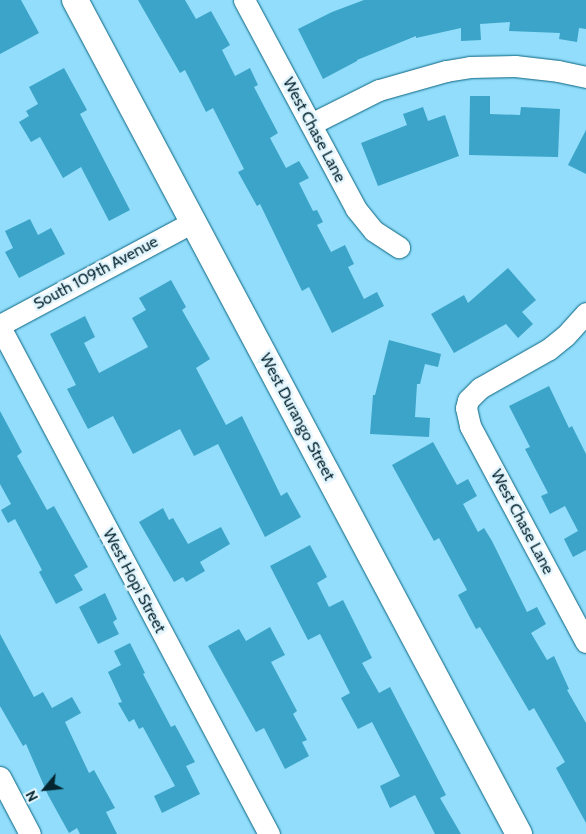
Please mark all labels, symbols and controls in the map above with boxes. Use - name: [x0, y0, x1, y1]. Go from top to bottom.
- street label: West Chase Lane: [278, 74, 350, 186]
- street label: South 109th Avenue: [31, 232, 161, 314]
- street label: West Durango Street: [255, 350, 339, 484]
- street label: West Chase Lane: [486, 466, 558, 578]
- street label: West Hopi Street: [98, 526, 170, 636]
- north arrow: [20, 764, 70, 814]
- text: N: [21, 787, 42, 805]

